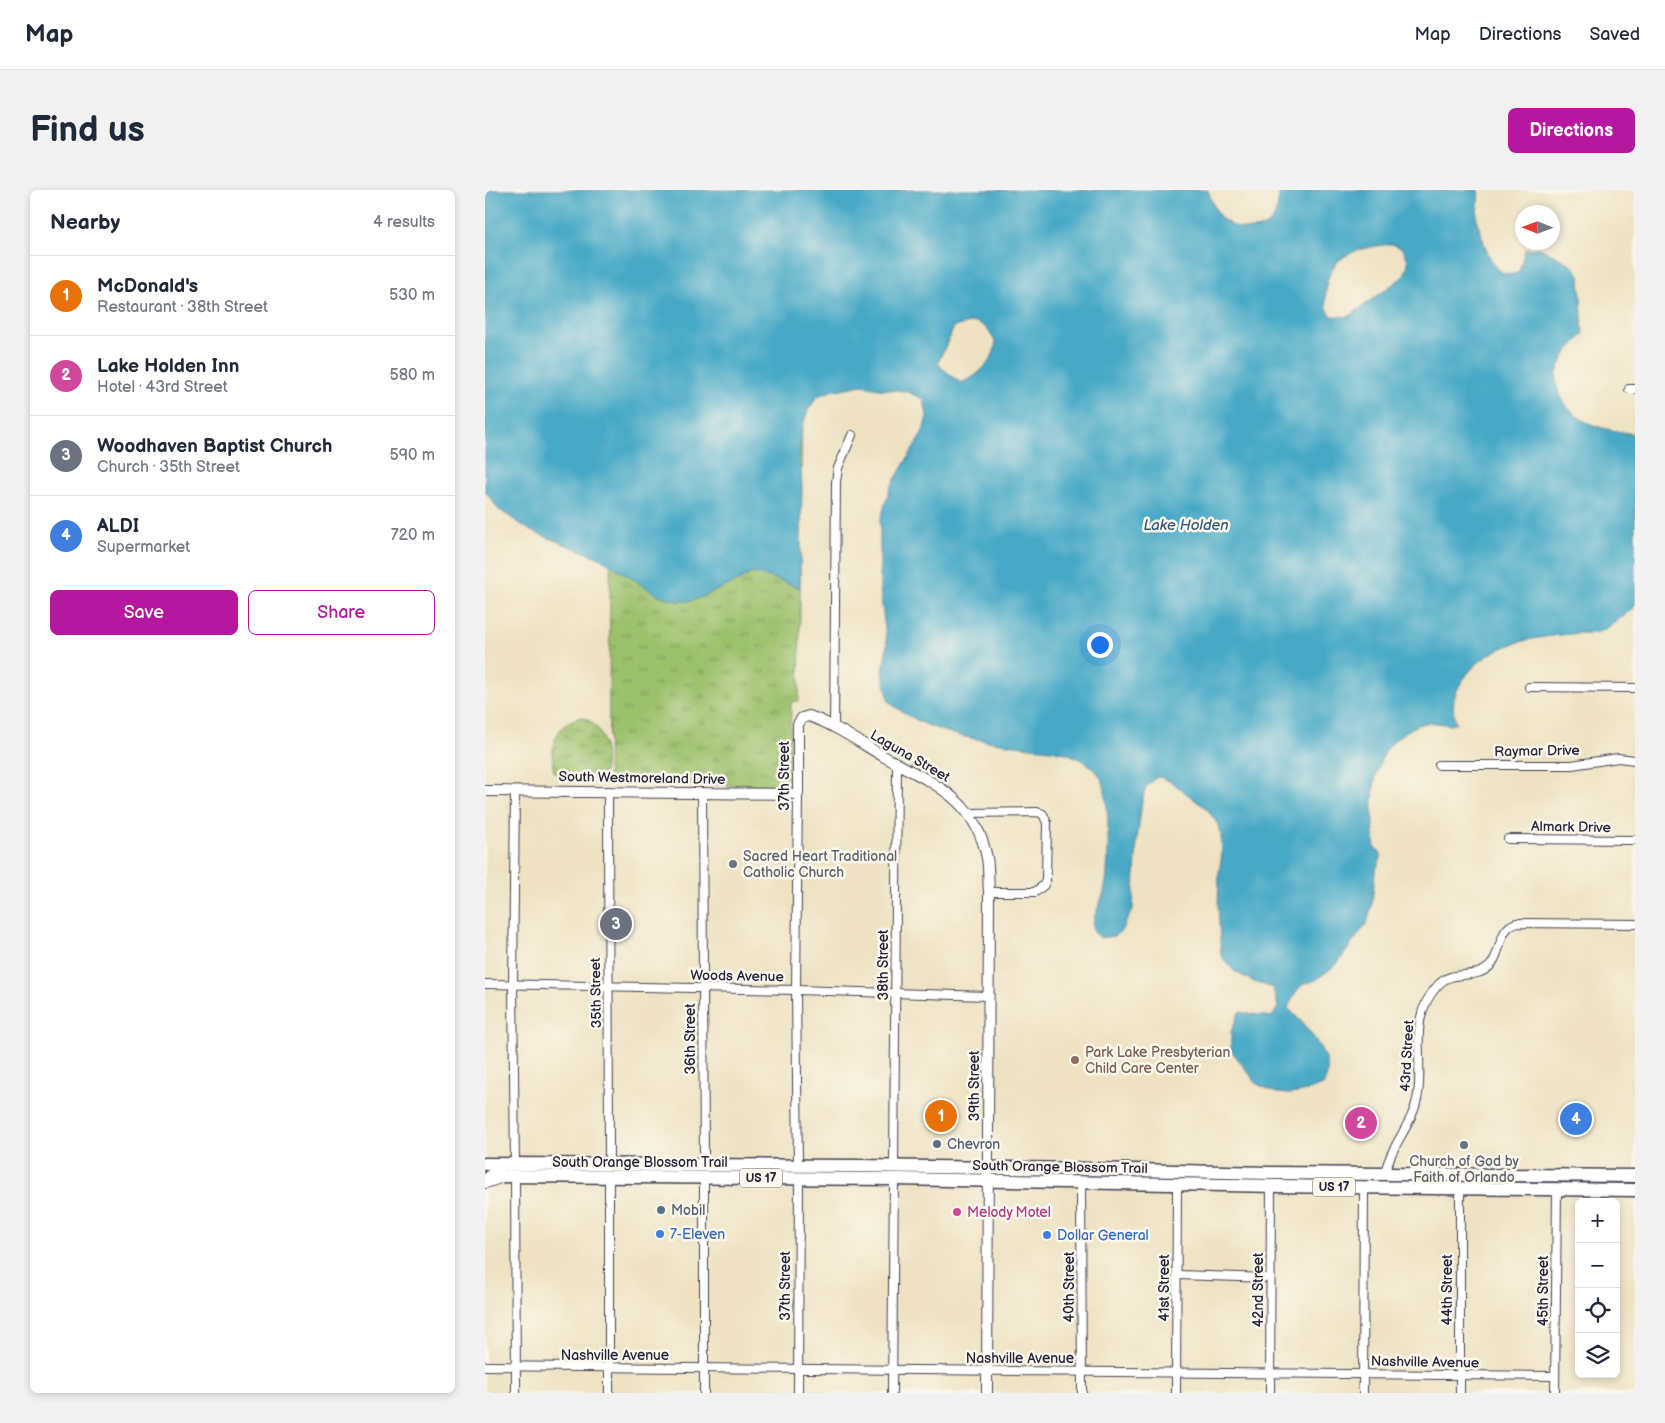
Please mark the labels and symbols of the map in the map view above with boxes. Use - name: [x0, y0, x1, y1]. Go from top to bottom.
- north arrow: [1515, 205, 1560, 250]
- water label: Lake Holden: [1143, 516, 1229, 535]
- your location: [1087, 632, 1113, 658]
- street label: Laguna Street: [867, 726, 953, 786]
- street label: 37th Street: [776, 741, 793, 811]
- street label: Raymar Drive: [1494, 742, 1580, 760]
- street label: South Westmoreland Drive: [558, 768, 726, 788]
- street label: Almark Drive: [1531, 818, 1611, 836]
- place label: Sacred Heart Traditional Catholic Church: [743, 848, 897, 881]
- marker: Sacred Heart Traditional Catholic Church: [727, 858, 739, 870]
- pin: 3: [600, 905, 632, 943]
- street label: 38th Street: [875, 929, 892, 1000]
- street label: 35th Street: [587, 957, 605, 1028]
- street label: Woods Avenue: [690, 967, 784, 985]
- street label: 36th Street: [682, 1003, 699, 1075]
- street label: 43rd Street: [1397, 1019, 1417, 1092]
- place label: Park Lake Presbyterian Child Care Center: [1085, 1044, 1230, 1077]
- street label: 39th Street: [966, 1050, 983, 1121]
- marker: Park Lake Presbyterian Child Care Center: [1069, 1054, 1081, 1066]
- pin: 1: [925, 1097, 957, 1135]
- pin: 4: [1560, 1100, 1592, 1138]
- pin: 2: [1345, 1104, 1377, 1142]
- place label: Chevron: [947, 1136, 1000, 1153]
- marker: Chevron: [931, 1138, 943, 1150]
- marker: Church of God by Faith of Orlando: [1458, 1139, 1470, 1151]
- place label: Church of God by Faith of Orlando: [1409, 1153, 1519, 1186]
- street label: South Orange Blossom Trail: [552, 1154, 728, 1171]
- street label: South Orange Blossom Trail: [972, 1157, 1148, 1177]
- road number: US 17: [740, 1168, 782, 1188]
- road number: US 17: [1313, 1178, 1355, 1196]
- place label: Mobil: [671, 1202, 705, 1219]
- marker: Mobil: [655, 1204, 667, 1216]
- place label: Melody Motel: [967, 1204, 1051, 1221]
- marker: Melody Motel: [951, 1206, 963, 1218]
- place label: 7-Eleven: [670, 1226, 725, 1243]
- place label: Dollar General: [1057, 1227, 1149, 1244]
- marker: 7-Eleven: [654, 1228, 666, 1240]
- marker: Dollar General: [1041, 1229, 1053, 1241]
- street label: 37th Street: [777, 1251, 794, 1321]
- street label: 40th Street: [1061, 1251, 1078, 1322]
- street label: 42nd Street: [1250, 1252, 1267, 1327]
- street label: 41st Street: [1156, 1254, 1173, 1322]
- street label: 44th Street: [1439, 1254, 1456, 1326]
- street label: 45th Street: [1535, 1255, 1552, 1326]
- street label: Nashville Avenue: [561, 1347, 669, 1364]
- street label: Nashville Avenue: [966, 1350, 1074, 1367]
- street label: Nashville Avenue: [1371, 1353, 1479, 1371]

